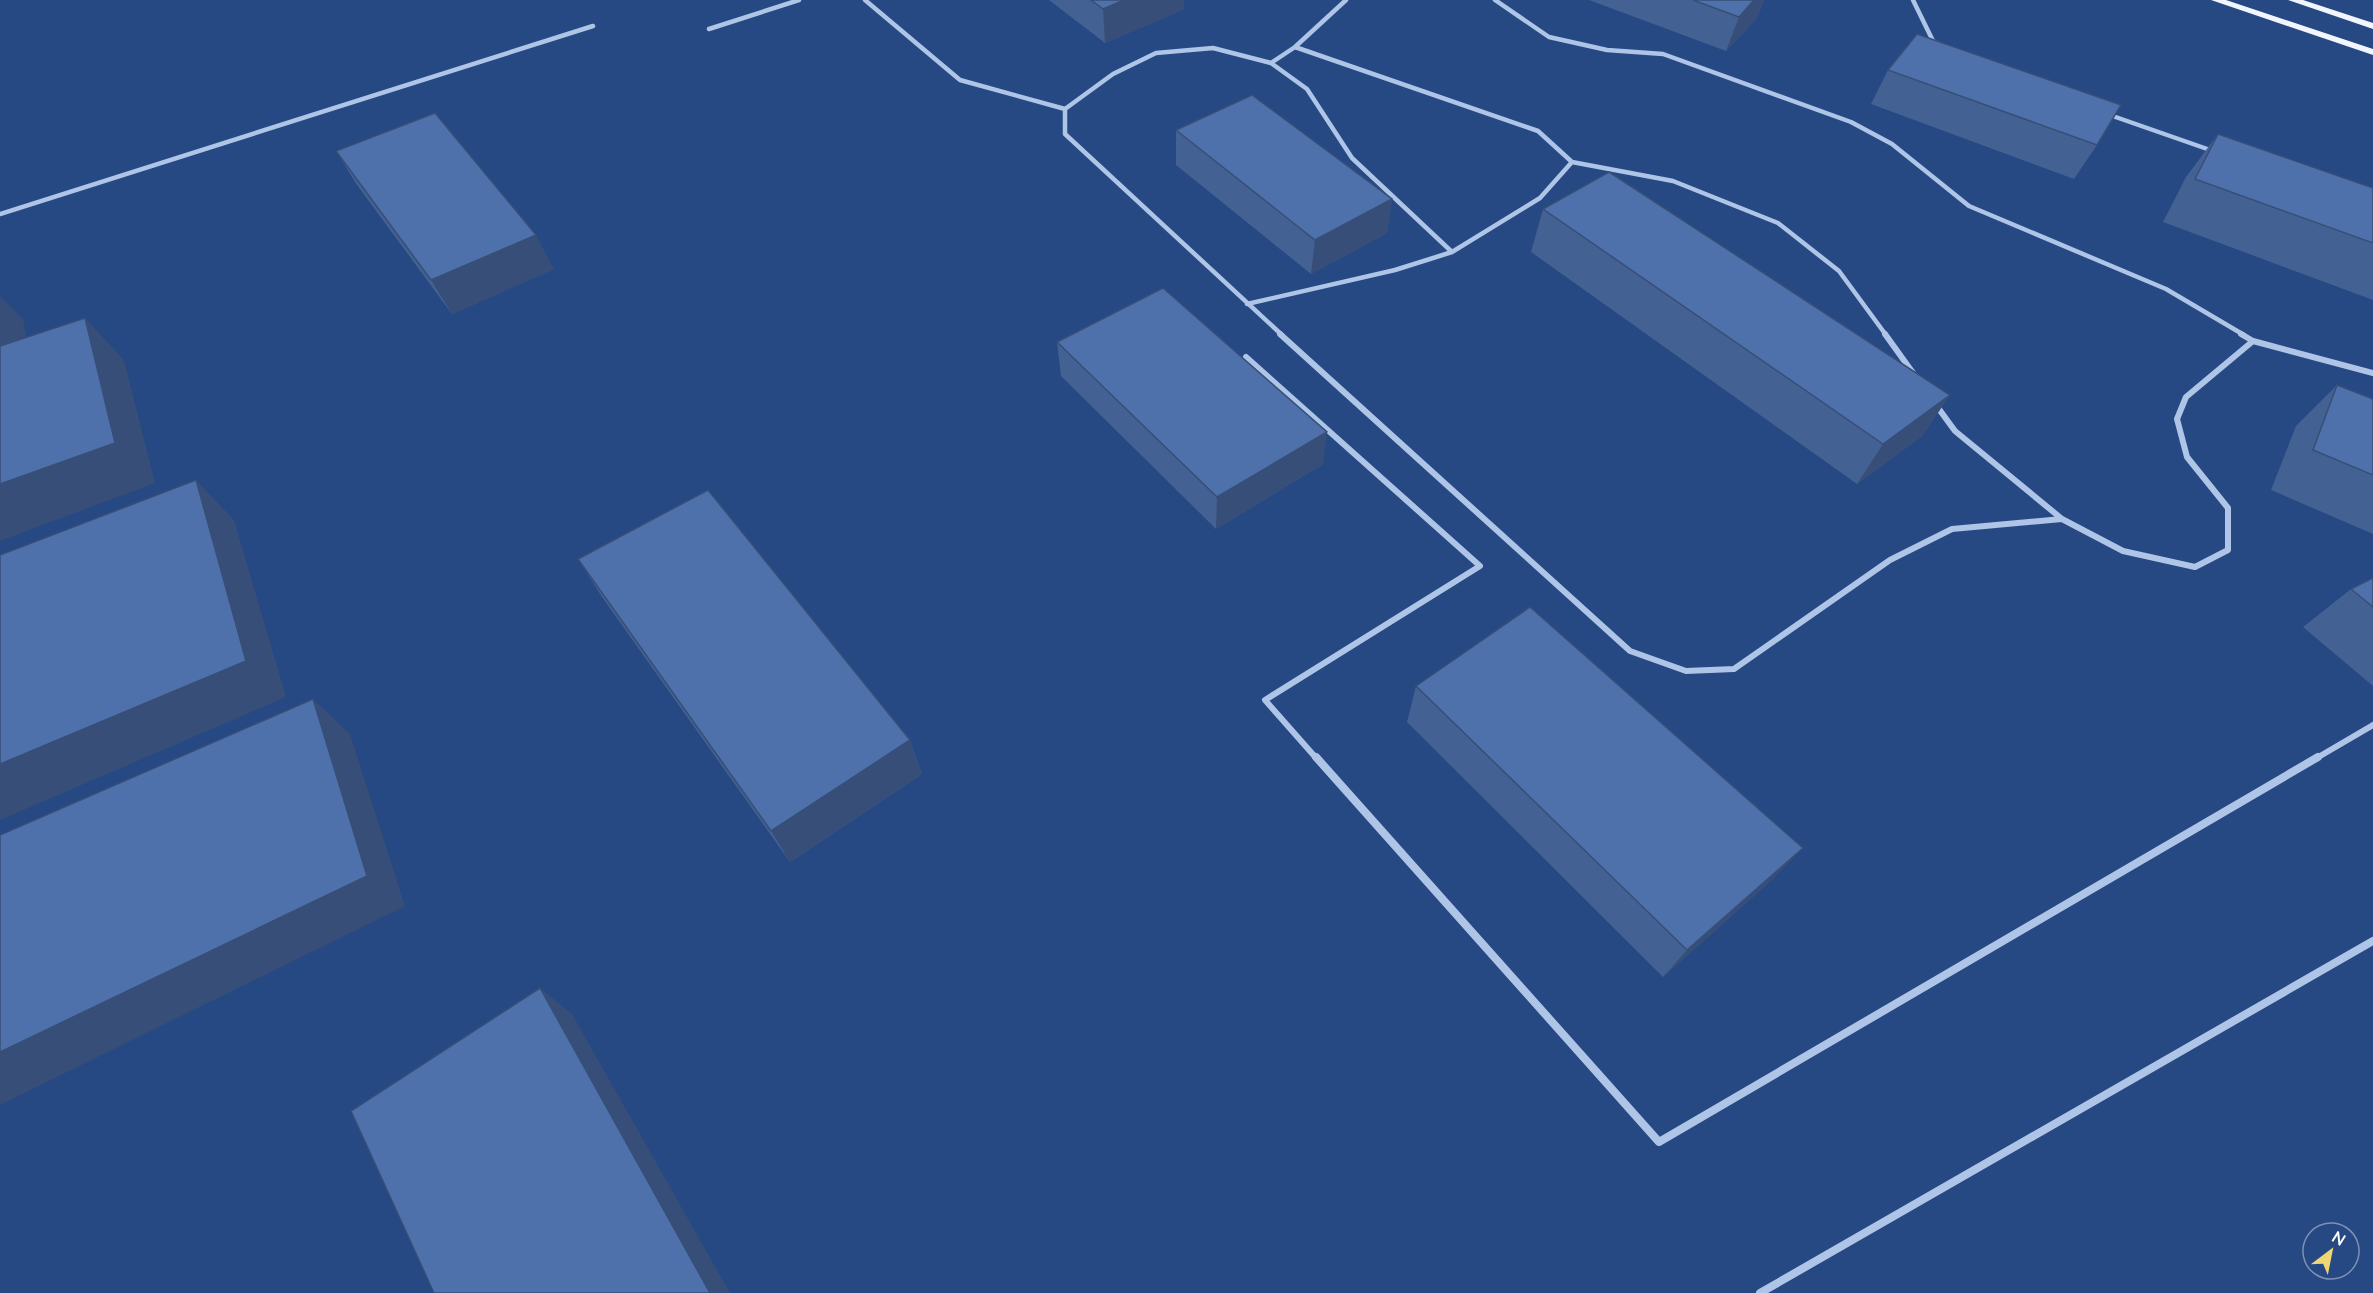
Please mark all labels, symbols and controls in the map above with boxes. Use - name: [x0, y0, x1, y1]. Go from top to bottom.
- north arrow: [2301, 1221, 2361, 1281]
- text: N: [2329, 1227, 2349, 1249]

